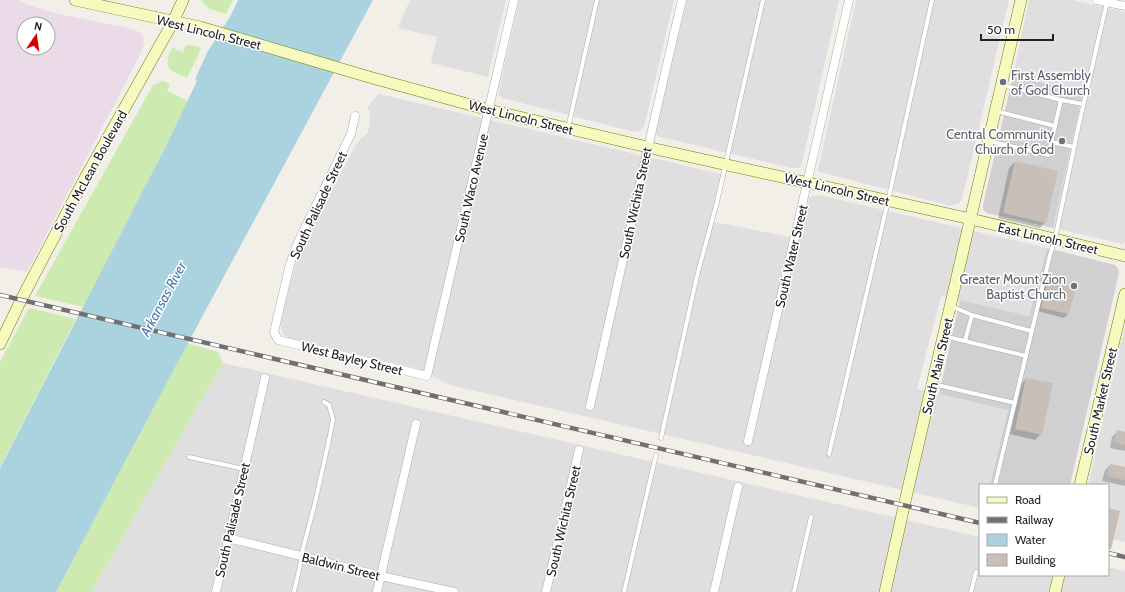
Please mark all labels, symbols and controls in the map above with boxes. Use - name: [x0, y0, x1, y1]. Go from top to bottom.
- street label: West Lincoln Street: [155, 11, 264, 53]
- north arrow: [16, 16, 56, 56]
- scale bar: [981, 16, 1053, 42]
- text: N: [33, 19, 44, 34]
- text: 50 m: [987, 22, 1015, 37]
- place label: First Assembly of God Church: [1011, 67, 1091, 98]
- marker: First Assembly of God Church: [998, 77, 1008, 87]
- street label: West Lincoln Street: [467, 96, 576, 138]
- street label: South McLean Boulevard: [50, 107, 130, 235]
- place label: Central Community Church of God: [946, 126, 1054, 157]
- street label: South Waco Avenue: [451, 132, 491, 244]
- marker: Central Community Church of God: [1057, 136, 1067, 146]
- street label: South Wichita Street: [615, 145, 655, 260]
- street label: South Palisade Street: [286, 148, 350, 261]
- street label: West Lincoln Street: [783, 169, 892, 209]
- street label: South Water Street: [771, 202, 811, 309]
- street label: East Lincoln Street: [996, 219, 1100, 257]
- water label: Arkansas River: [135, 258, 191, 340]
- place label: Greater Mount Zion Baptist Church: [960, 271, 1066, 302]
- marker: Greater Mount Zion Baptist Church: [1069, 281, 1079, 291]
- street label: South Main Street: [918, 315, 956, 416]
- street label: West Bayley Street: [300, 338, 405, 378]
- street label: South Market Street: [1080, 345, 1120, 456]
- street label: South Palisade Street: [211, 461, 253, 579]
- street label: South Wichita Street: [542, 463, 584, 578]
- legend: [979, 484, 1109, 576]
- text: Road: [1015, 492, 1041, 507]
- text: Railway: [1015, 512, 1053, 527]
- text: Water: [1015, 532, 1046, 547]
- street label: Baldwin Street: [300, 549, 382, 584]
- text: Building: [1015, 552, 1057, 567]

